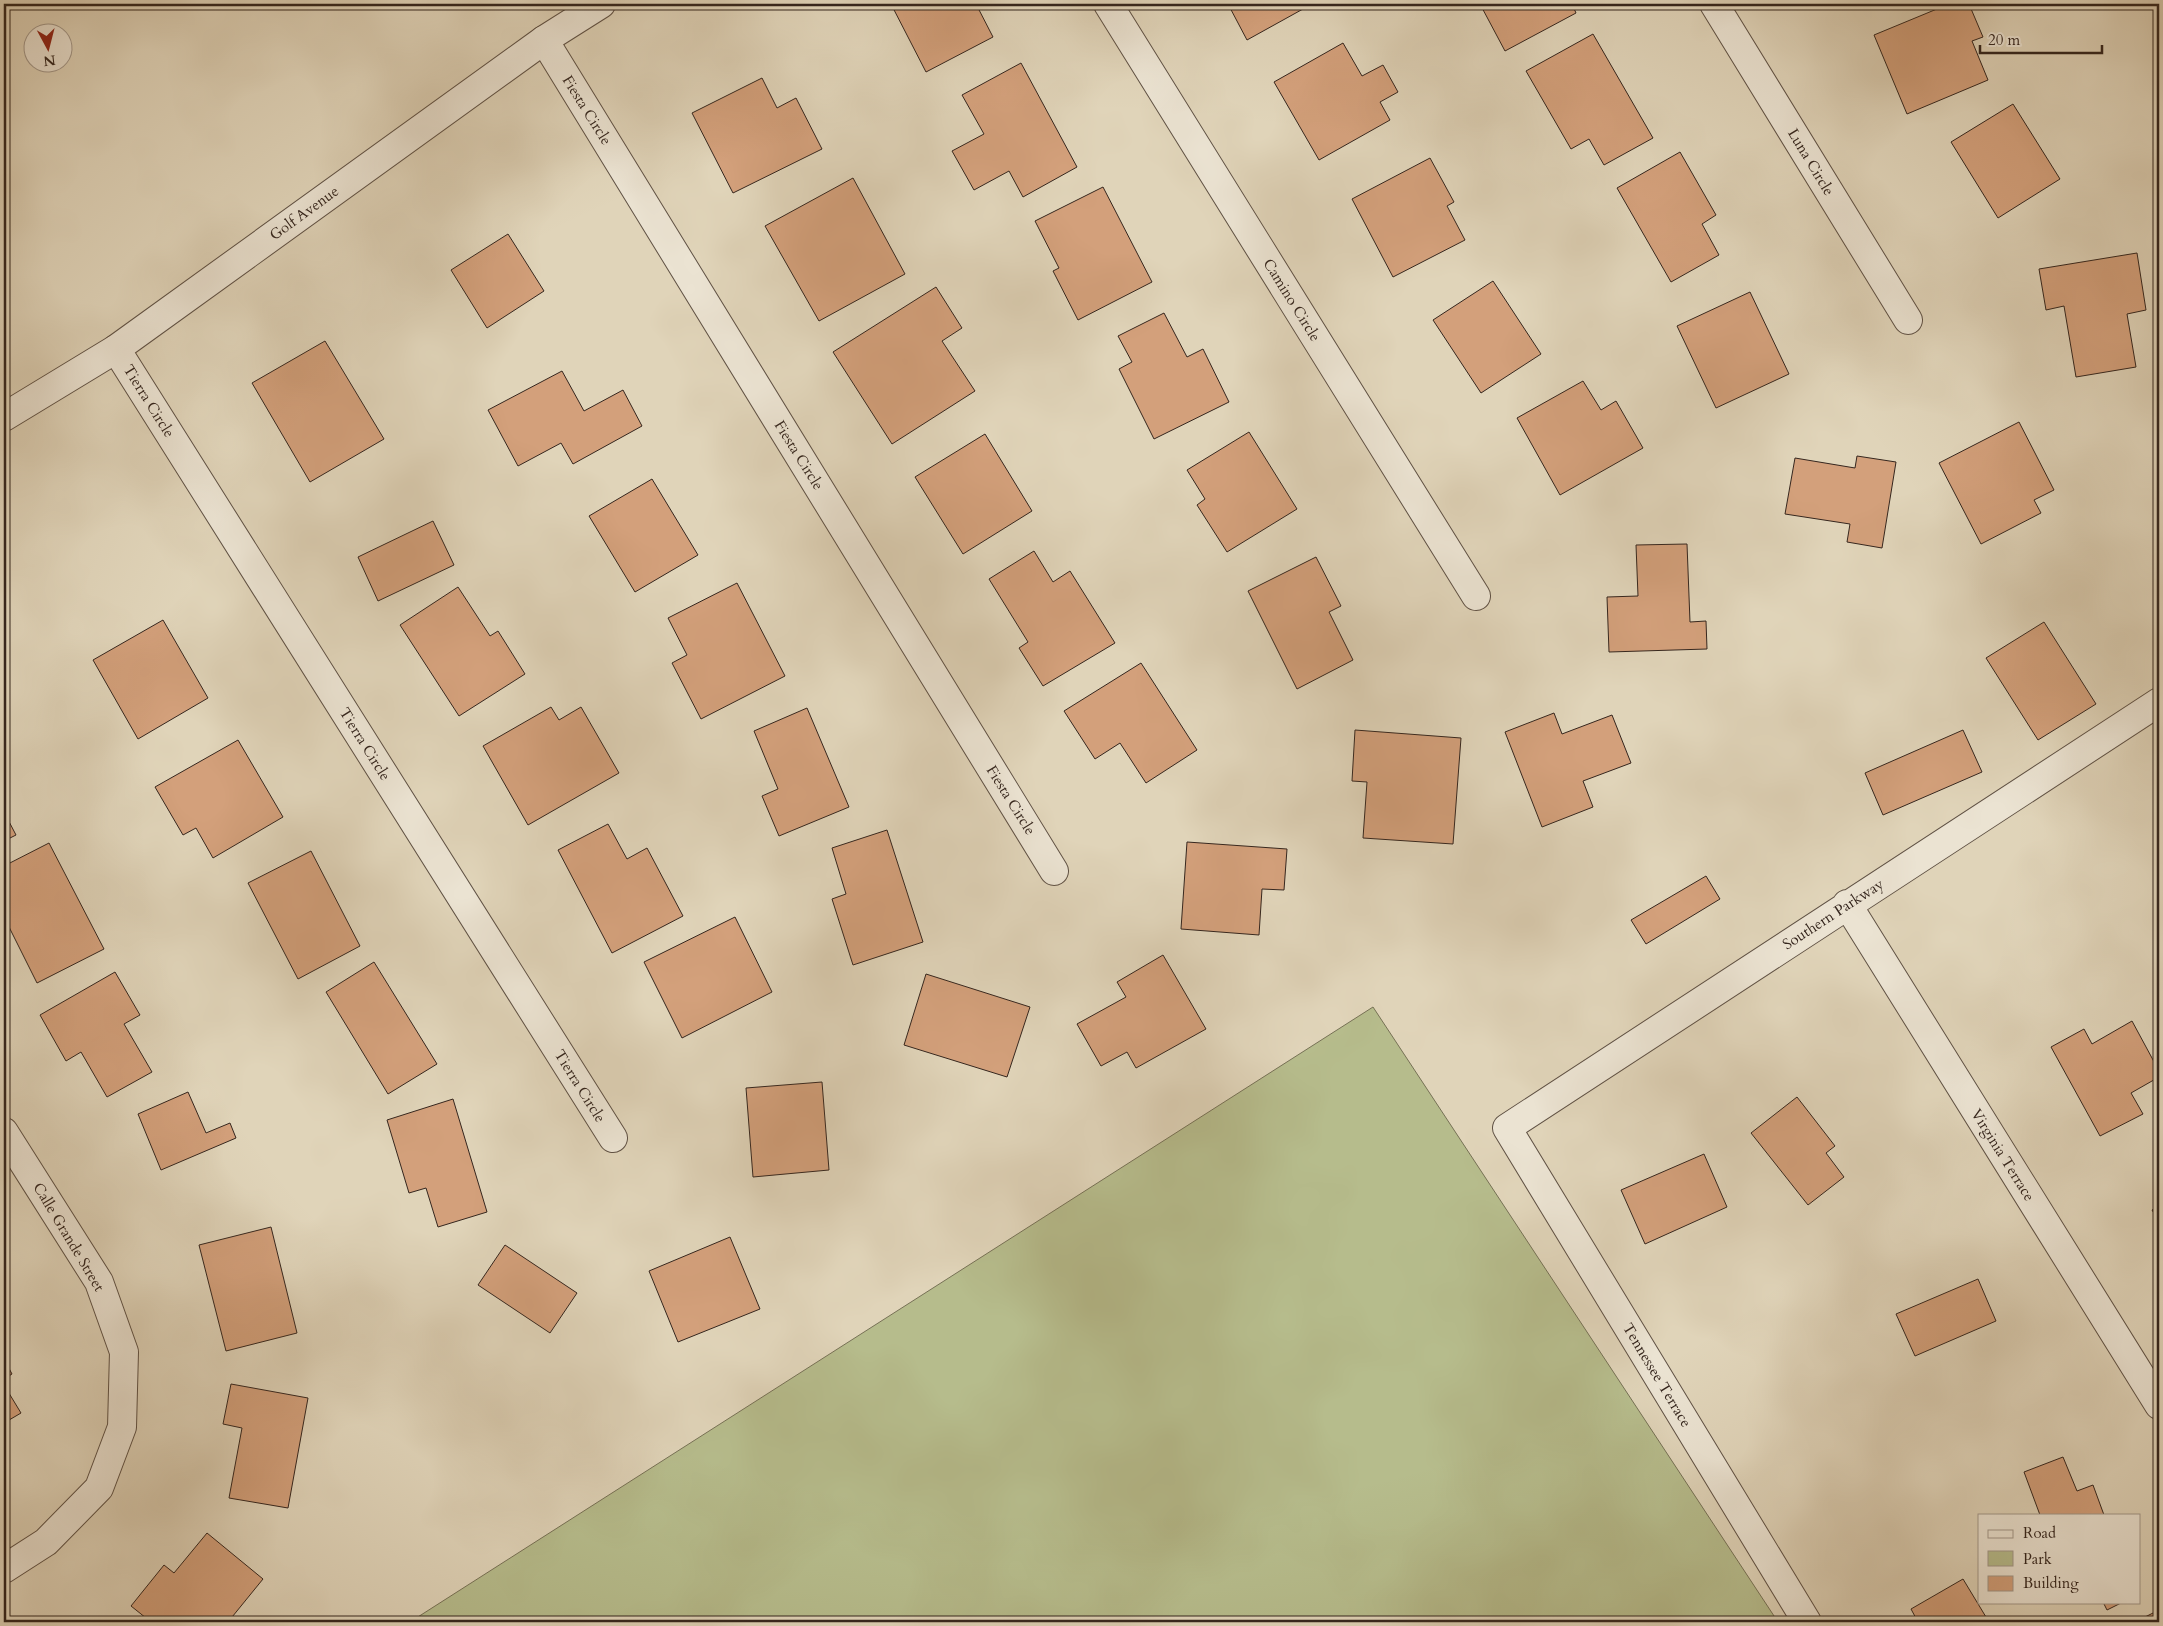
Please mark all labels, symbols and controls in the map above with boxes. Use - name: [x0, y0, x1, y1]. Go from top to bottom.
- north arrow: [22, 22, 72, 72]
- scale bar: [1980, 22, 2103, 54]
- text: 20 m: [1988, 30, 2020, 50]
- text: N: [42, 50, 57, 71]
- street label: Fiesta Circle: [558, 71, 616, 149]
- street label: Luna Circle: [1783, 125, 1839, 199]
- street label: Golf Avenue: [265, 181, 343, 245]
- street label: Camino Circle: [1259, 255, 1326, 345]
- street label: Tierra Circle: [119, 361, 179, 441]
- street label: Fiesta Circle: [770, 416, 828, 494]
- street label: Tierra Circle: [335, 704, 395, 784]
- street label: Fiesta Circle: [982, 761, 1040, 839]
- street label: Southern Parkway: [1779, 874, 1888, 954]
- street label: Tierra Circle: [550, 1046, 610, 1126]
- street label: Virginia Terrace: [1967, 1105, 2040, 1205]
- street label: Calle Grande Street: [29, 1179, 110, 1295]
- street label: Tennessee Terrace: [1618, 1319, 1696, 1431]
- legend: [1978, 1514, 2140, 1604]
- text: Road: [2023, 1523, 2056, 1543]
- text: Park: [2023, 1549, 2052, 1569]
- text: Building: [2023, 1573, 2079, 1593]

